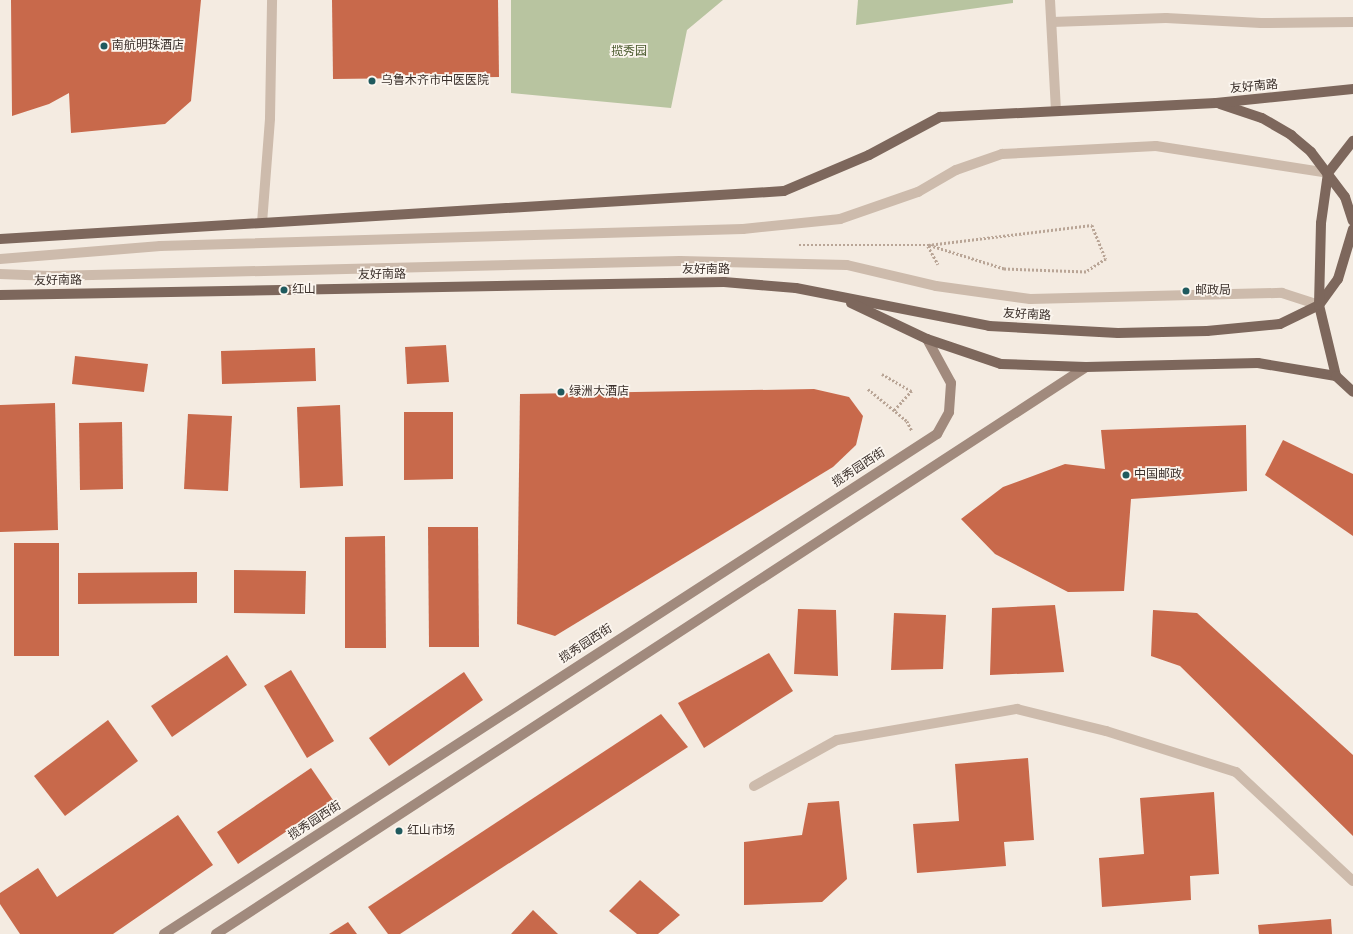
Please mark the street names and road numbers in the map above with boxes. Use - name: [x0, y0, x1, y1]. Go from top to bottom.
- street label: 友好南路: [1229, 78, 1279, 96]
- street label: 友好南路: [682, 263, 730, 277]
- street label: 友好南路: [358, 267, 406, 283]
- street label: 友好南路: [34, 273, 82, 289]
- street label: 友好南路: [1003, 307, 1051, 323]
- street label: 揽秀园西街: [830, 446, 888, 490]
- street label: 揽秀园西街: [557, 622, 615, 666]
- street label: 揽秀园西街: [286, 799, 344, 843]

